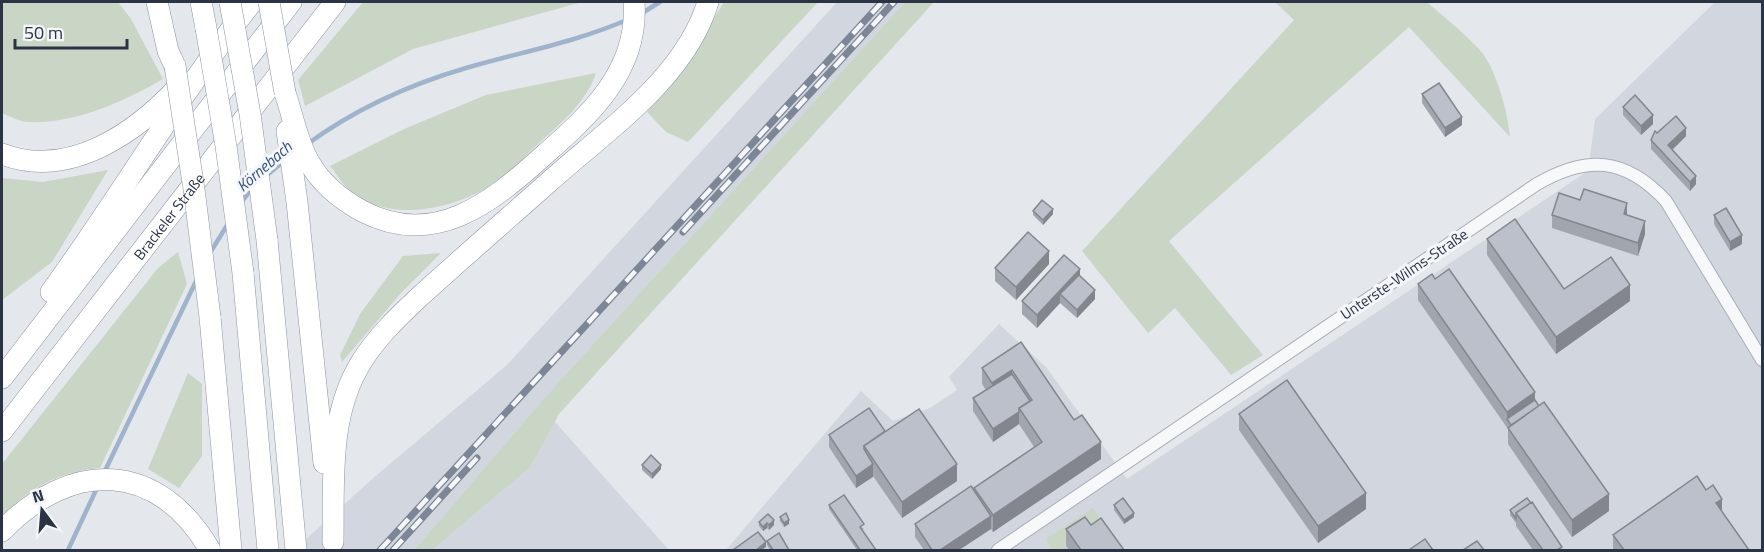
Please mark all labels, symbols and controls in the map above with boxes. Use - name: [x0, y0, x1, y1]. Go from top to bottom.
- scale bar: [15, 12, 128, 50]
- text: 50 m: [24, 19, 63, 46]
- water label: Körnebach: [231, 134, 298, 197]
- street label: Brackeler Straße: [128, 168, 210, 265]
- street label: Unterste-Wilms-Straße: [1336, 223, 1472, 325]
- north arrow: [12, 480, 72, 540]
- text: N: [29, 483, 47, 509]

